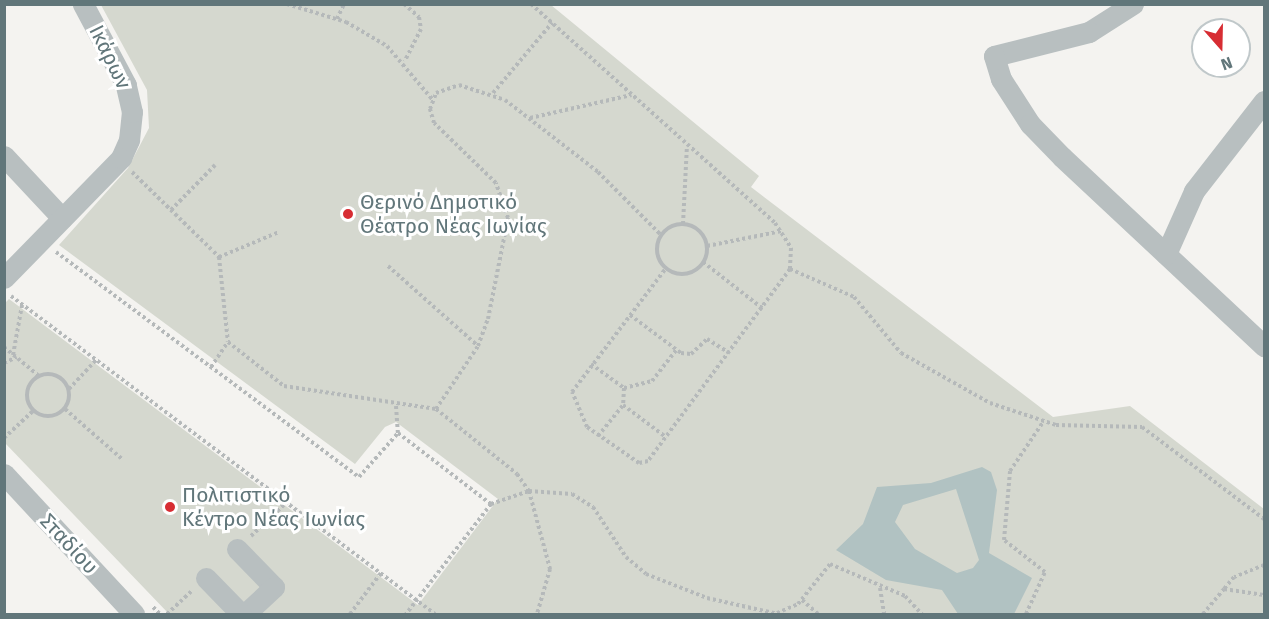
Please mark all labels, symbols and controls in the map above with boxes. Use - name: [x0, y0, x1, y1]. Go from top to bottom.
- north arrow: [1191, 18, 1251, 78]
- street label: Ικάρων: [84, 21, 136, 93]
- text: N: [1218, 53, 1235, 74]
- place label: Θερινό Δημοτικό Θέατρο Νέας Ιωνίας: [360, 189, 547, 239]
- marker: Θερινό Δημοτικό Θέατρο Νέας Ιωνίας: [341, 207, 355, 221]
- place label: Πολιτιστικό Κέντρο Νέας Ιωνίας: [182, 482, 365, 532]
- marker: Πολιτιστικό Κέντρο Νέας Ιωνίας: [163, 500, 177, 514]
- street label: Σταδίου: [35, 509, 103, 579]

